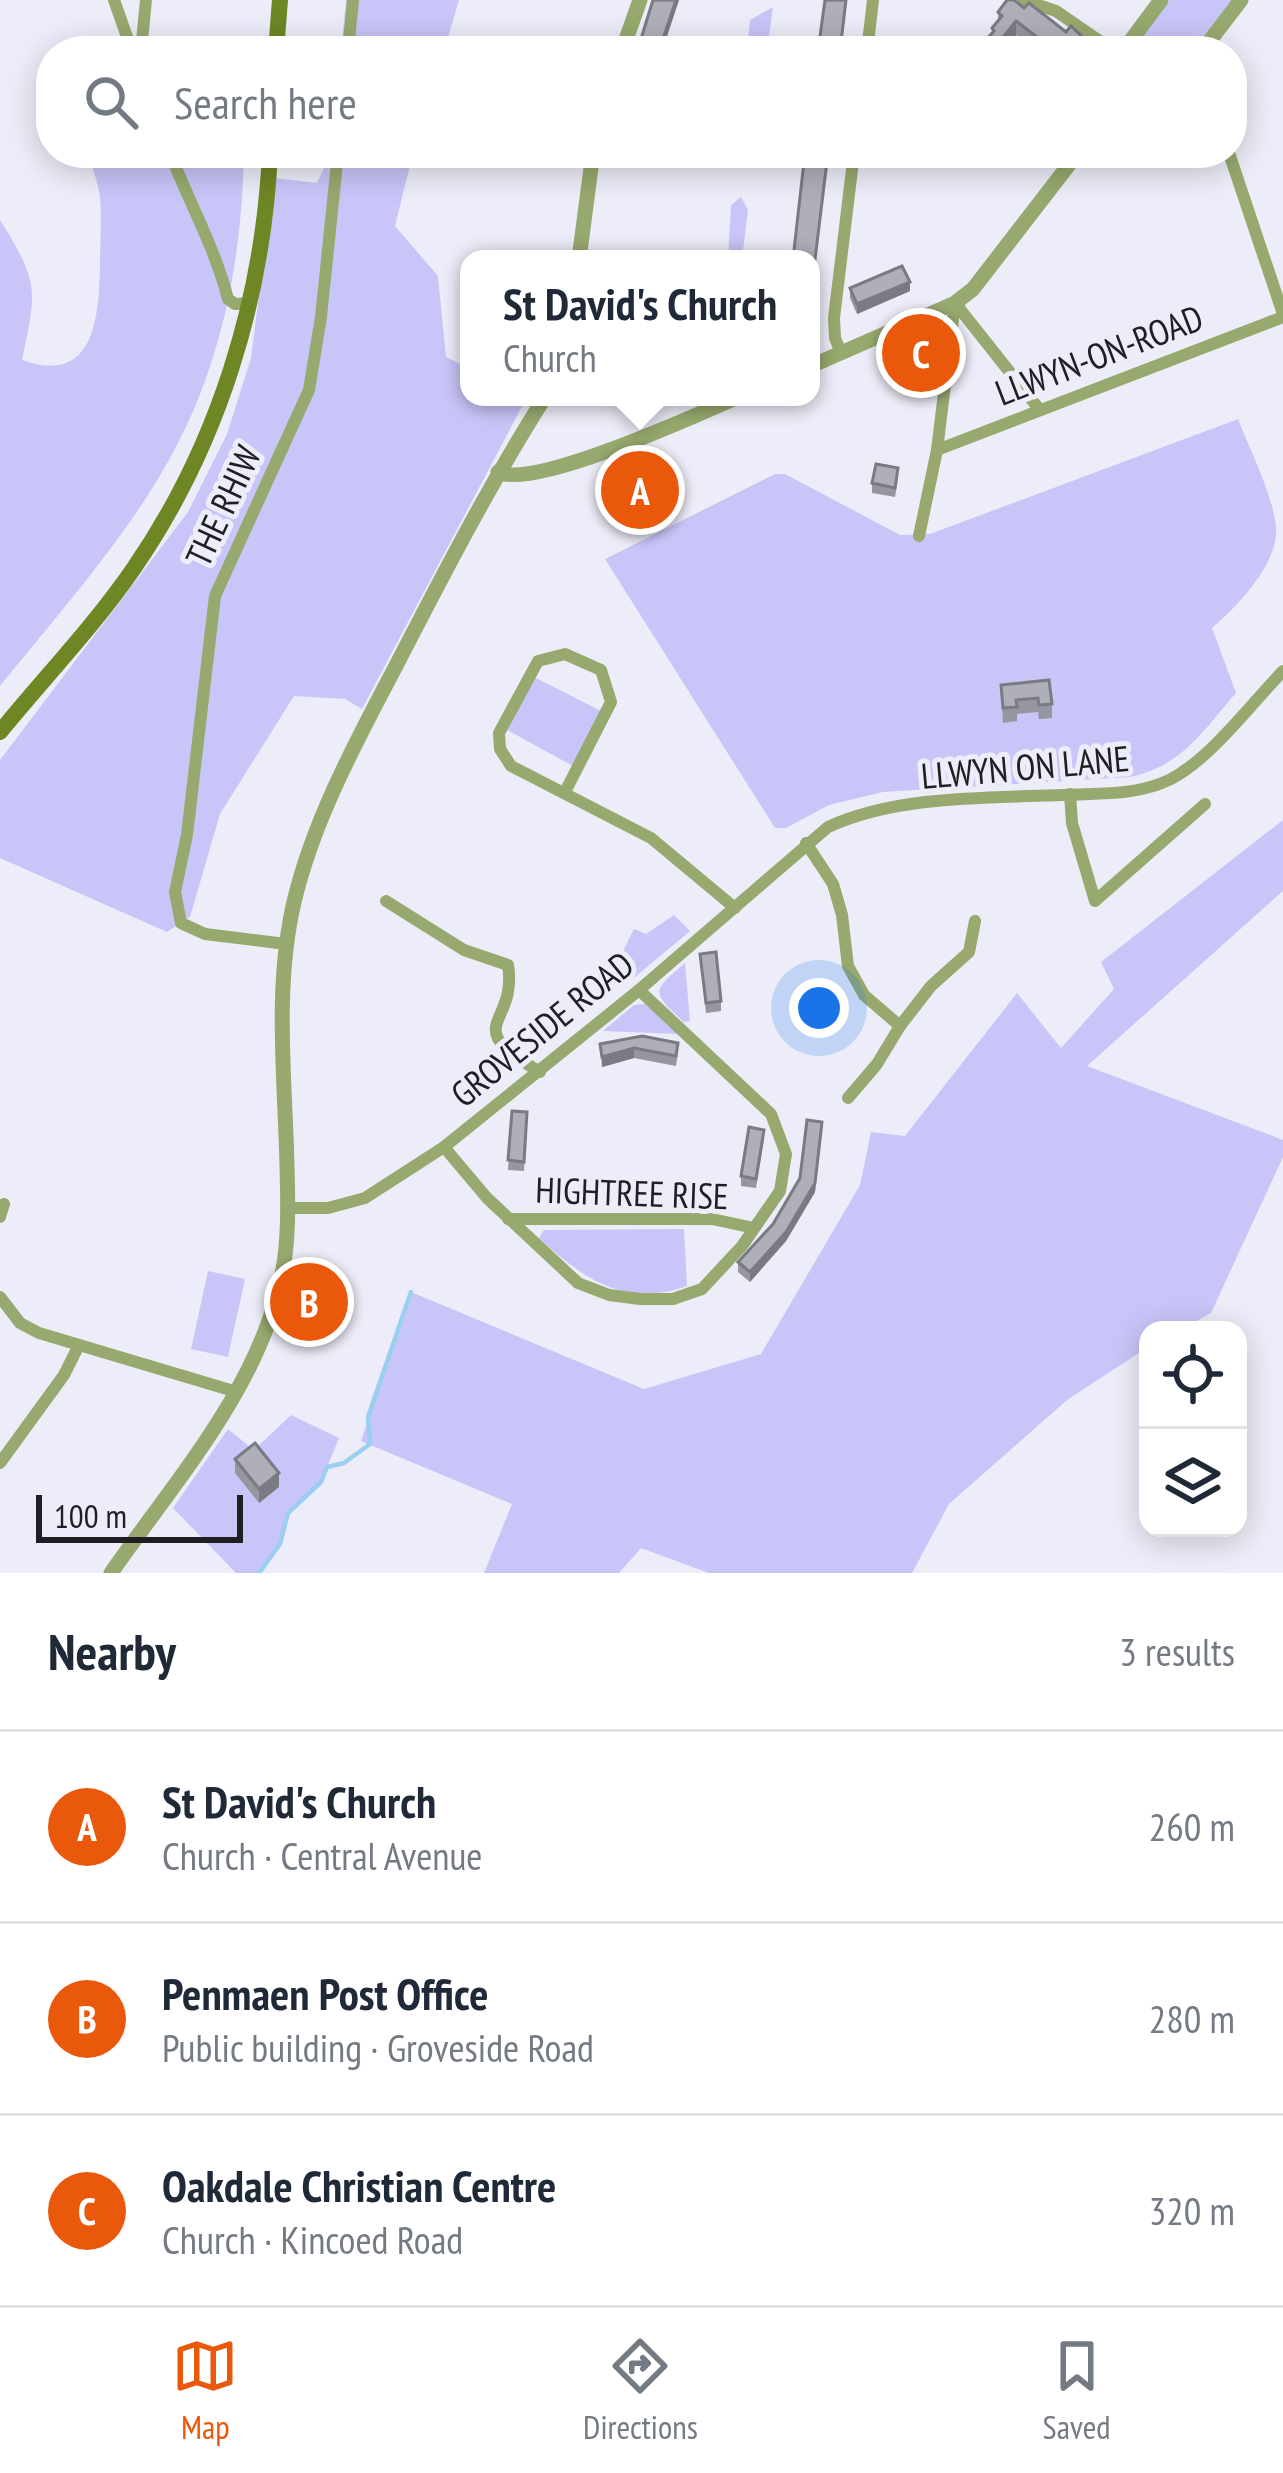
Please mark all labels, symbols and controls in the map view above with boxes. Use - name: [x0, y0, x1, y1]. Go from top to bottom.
- search box: [36, 36, 1247, 168]
- icon: search: [78, 69, 144, 135]
- text: Search here: [174, 73, 357, 131]
- popup: [460, 250, 820, 406]
- text: St David's Church: [503, 274, 777, 332]
- street label: LLWYN-ON-ROAD: [988, 293, 1209, 416]
- pin: C: [882, 308, 960, 398]
- text: Church: [503, 332, 597, 383]
- street label: THE RHIW: [174, 438, 271, 574]
- pin: A: [601, 445, 679, 535]
- street label: LLWYN ON LANE: [919, 734, 1131, 799]
- street label: GROVESIDE ROAD: [441, 940, 643, 1117]
- your location: [789, 978, 849, 1038]
- street label: HIGHTREE RISE: [535, 1166, 729, 1219]
- pin: B: [270, 1257, 348, 1347]
- map controls: [1139, 1321, 1247, 1537]
- button: locate: [1139, 1321, 1247, 1429]
- button: layers: [1139, 1429, 1247, 1537]
- scale bar: [36, 1489, 243, 1542]
- text: 100 m: [54, 1494, 127, 1537]
- text: Nearby: [48, 1618, 176, 1684]
- text: 3 results: [1119, 1626, 1235, 1677]
- text: St David's Church: [162, 1772, 436, 1830]
- text: A: [77, 1801, 97, 1852]
- text: 260 m: [1149, 1801, 1235, 1852]
- text: Church · Central Avenue: [162, 1830, 482, 1881]
- text: Penmaen Post Office: [162, 1964, 488, 2022]
- text: B: [77, 1993, 97, 2044]
- text: 280 m: [1149, 1993, 1235, 2044]
- text: Public building · Groveside Road: [162, 2022, 594, 2073]
- text: Oakdale Christian Centre: [162, 2156, 556, 2214]
- text: C: [78, 2185, 96, 2236]
- text: 320 m: [1149, 2185, 1235, 2236]
- text: Church · Kincoed Road: [162, 2214, 463, 2265]
- tab: Map: [172, 2333, 238, 2448]
- tab: Directions: [583, 2333, 698, 2448]
- tab: Saved: [1043, 2333, 1111, 2448]

